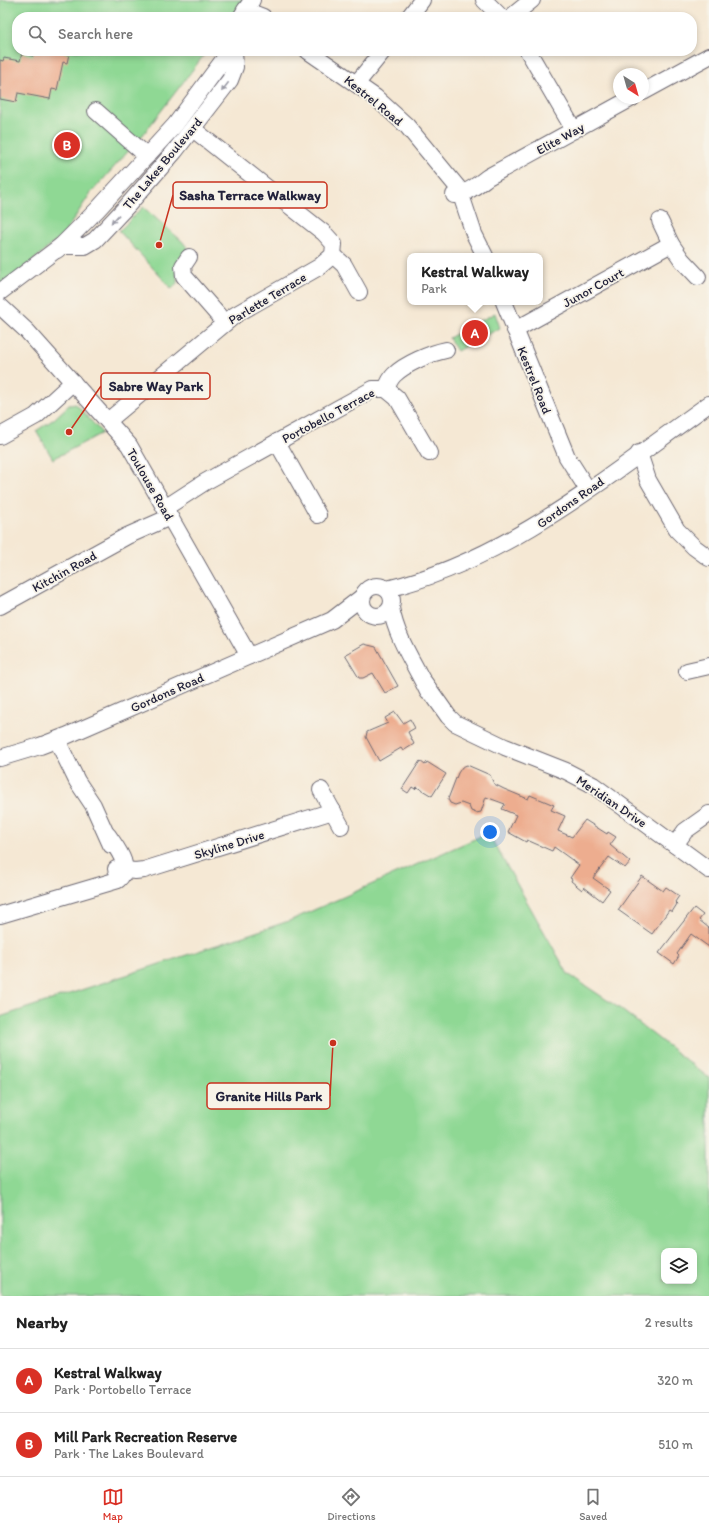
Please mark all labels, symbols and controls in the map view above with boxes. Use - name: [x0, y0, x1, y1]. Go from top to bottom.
- search box: [12, 12, 697, 56]
- icon: search: [26, 23, 48, 45]
- text: Search here: [58, 25, 133, 43]
- north arrow: [613, 68, 649, 104]
- street label: Kestrel Road: [341, 72, 406, 129]
- one-way arrow: [220, 81, 229, 92]
- street label: The Lakes Boulevard: [120, 114, 205, 212]
- street label: Elite Way: [534, 119, 587, 158]
- pin: B: [54, 130, 80, 160]
- callout: Sasha Terrace Walkway: [173, 182, 327, 208]
- text: Sasha Terrace Walkway: [179, 187, 321, 204]
- one-way arrow: [110, 214, 120, 224]
- popup: [407, 253, 543, 305]
- text: Kestral Walkway: [421, 263, 529, 281]
- street label: Junor Court: [560, 264, 626, 310]
- street label: Parlette Terrace: [226, 269, 309, 328]
- text: Park: [421, 281, 447, 296]
- pin: A: [462, 318, 488, 348]
- street label: Kestrel Road: [514, 344, 555, 416]
- callout: Sabre Way Park: [101, 373, 210, 399]
- text: Sabre Way Park: [109, 378, 204, 395]
- street label: Portobello Terrace: [279, 385, 377, 446]
- street label: Toulouse Road: [124, 446, 177, 523]
- street label: Gordons Road: [534, 474, 607, 531]
- street label: Kitchin Road: [29, 548, 99, 595]
- street label: Gordons Road: [128, 670, 206, 715]
- street label: Meridian Drive: [574, 772, 650, 830]
- your location: [480, 822, 500, 842]
- street label: Skyline Drive: [192, 827, 266, 862]
- callout: Granite Hills Park: [207, 1083, 330, 1109]
- text: Granite Hills Park: [216, 1088, 323, 1105]
- map controls: [661, 1248, 697, 1284]
- button: layers: [661, 1248, 697, 1284]
- text: Nearby: [16, 1312, 68, 1332]
- text: 2 results: [645, 1315, 693, 1330]
- text: Kestral Walkway: [54, 1364, 162, 1382]
- text: A: [25, 1373, 33, 1388]
- text: 320 m: [657, 1373, 693, 1388]
- text: Park · Portobello Terrace: [54, 1382, 192, 1397]
- text: Mill Park Recreation Reserve: [54, 1428, 237, 1446]
- text: B: [25, 1437, 33, 1452]
- text: 510 m: [658, 1437, 693, 1452]
- text: Park · The Lakes Boulevard: [54, 1446, 204, 1461]
- tab: Map: [102, 1486, 124, 1523]
- tab: Directions: [327, 1486, 376, 1523]
- tab: Saved: [579, 1486, 607, 1523]

